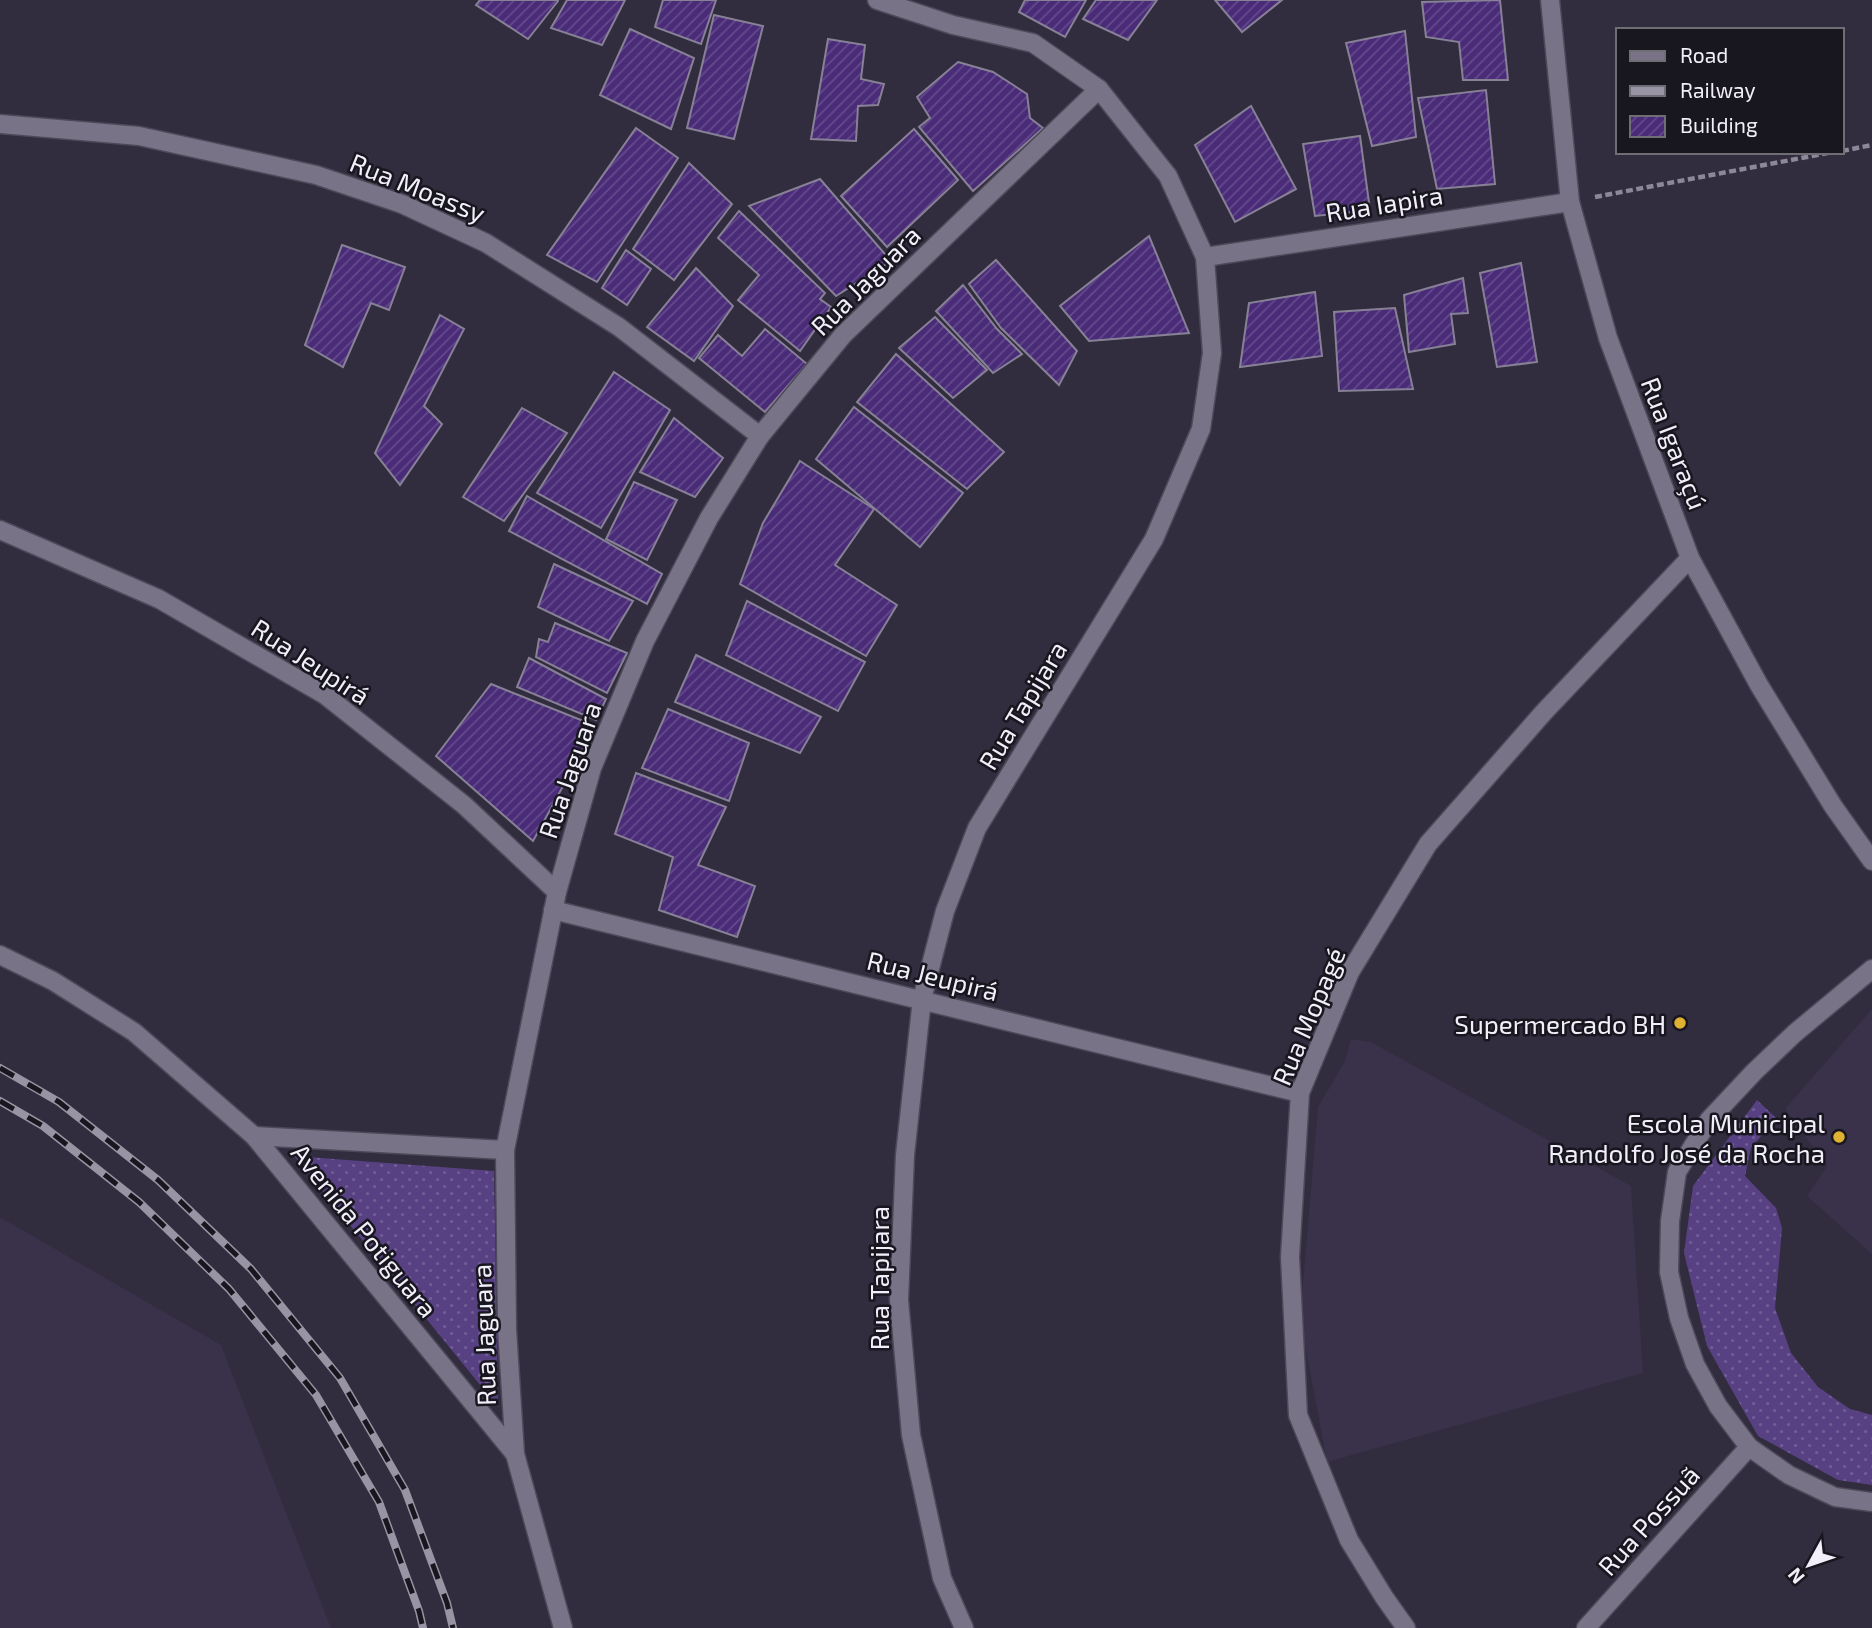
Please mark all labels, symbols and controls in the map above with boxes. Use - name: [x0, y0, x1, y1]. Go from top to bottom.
- legend: [1616, 28, 1844, 154]
- text: Road: [1680, 42, 1728, 67]
- text: Railway: [1680, 77, 1756, 102]
- text: Building: [1680, 112, 1758, 137]
- street label: Rua Moassy: [346, 146, 490, 228]
- street label: Rua Iapira: [1323, 178, 1445, 228]
- street label: Rua Jaguara: [804, 219, 926, 341]
- street label: Rua Igaraçú: [1634, 373, 1714, 514]
- street label: Rua Jeupirá: [246, 611, 376, 711]
- street label: Rua Tapijara: [972, 635, 1072, 775]
- street label: Rua Jaguara: [531, 698, 607, 842]
- street label: Rua Mopagé: [1265, 943, 1351, 1089]
- street label: Rua Jeupirá: [864, 944, 1002, 1006]
- place label: Supermercado BH: [1454, 1008, 1666, 1039]
- marker: Supermercado BH: [1672, 1015, 1688, 1031]
- place label: Escola Municipal Randolfo José da Rocha: [1548, 1107, 1825, 1168]
- marker: Escola Municipal Randolfo José da Rocha: [1831, 1129, 1847, 1145]
- street label: Avenida Potiguara: [286, 1137, 444, 1323]
- street label: Rua Tapijara: [863, 1206, 894, 1350]
- street label: Rua Jaguara: [465, 1264, 501, 1406]
- street label: Rua Possuã: [1591, 1459, 1705, 1581]
- north arrow: [1774, 1530, 1844, 1600]
- text: N: [1782, 1564, 1809, 1589]

